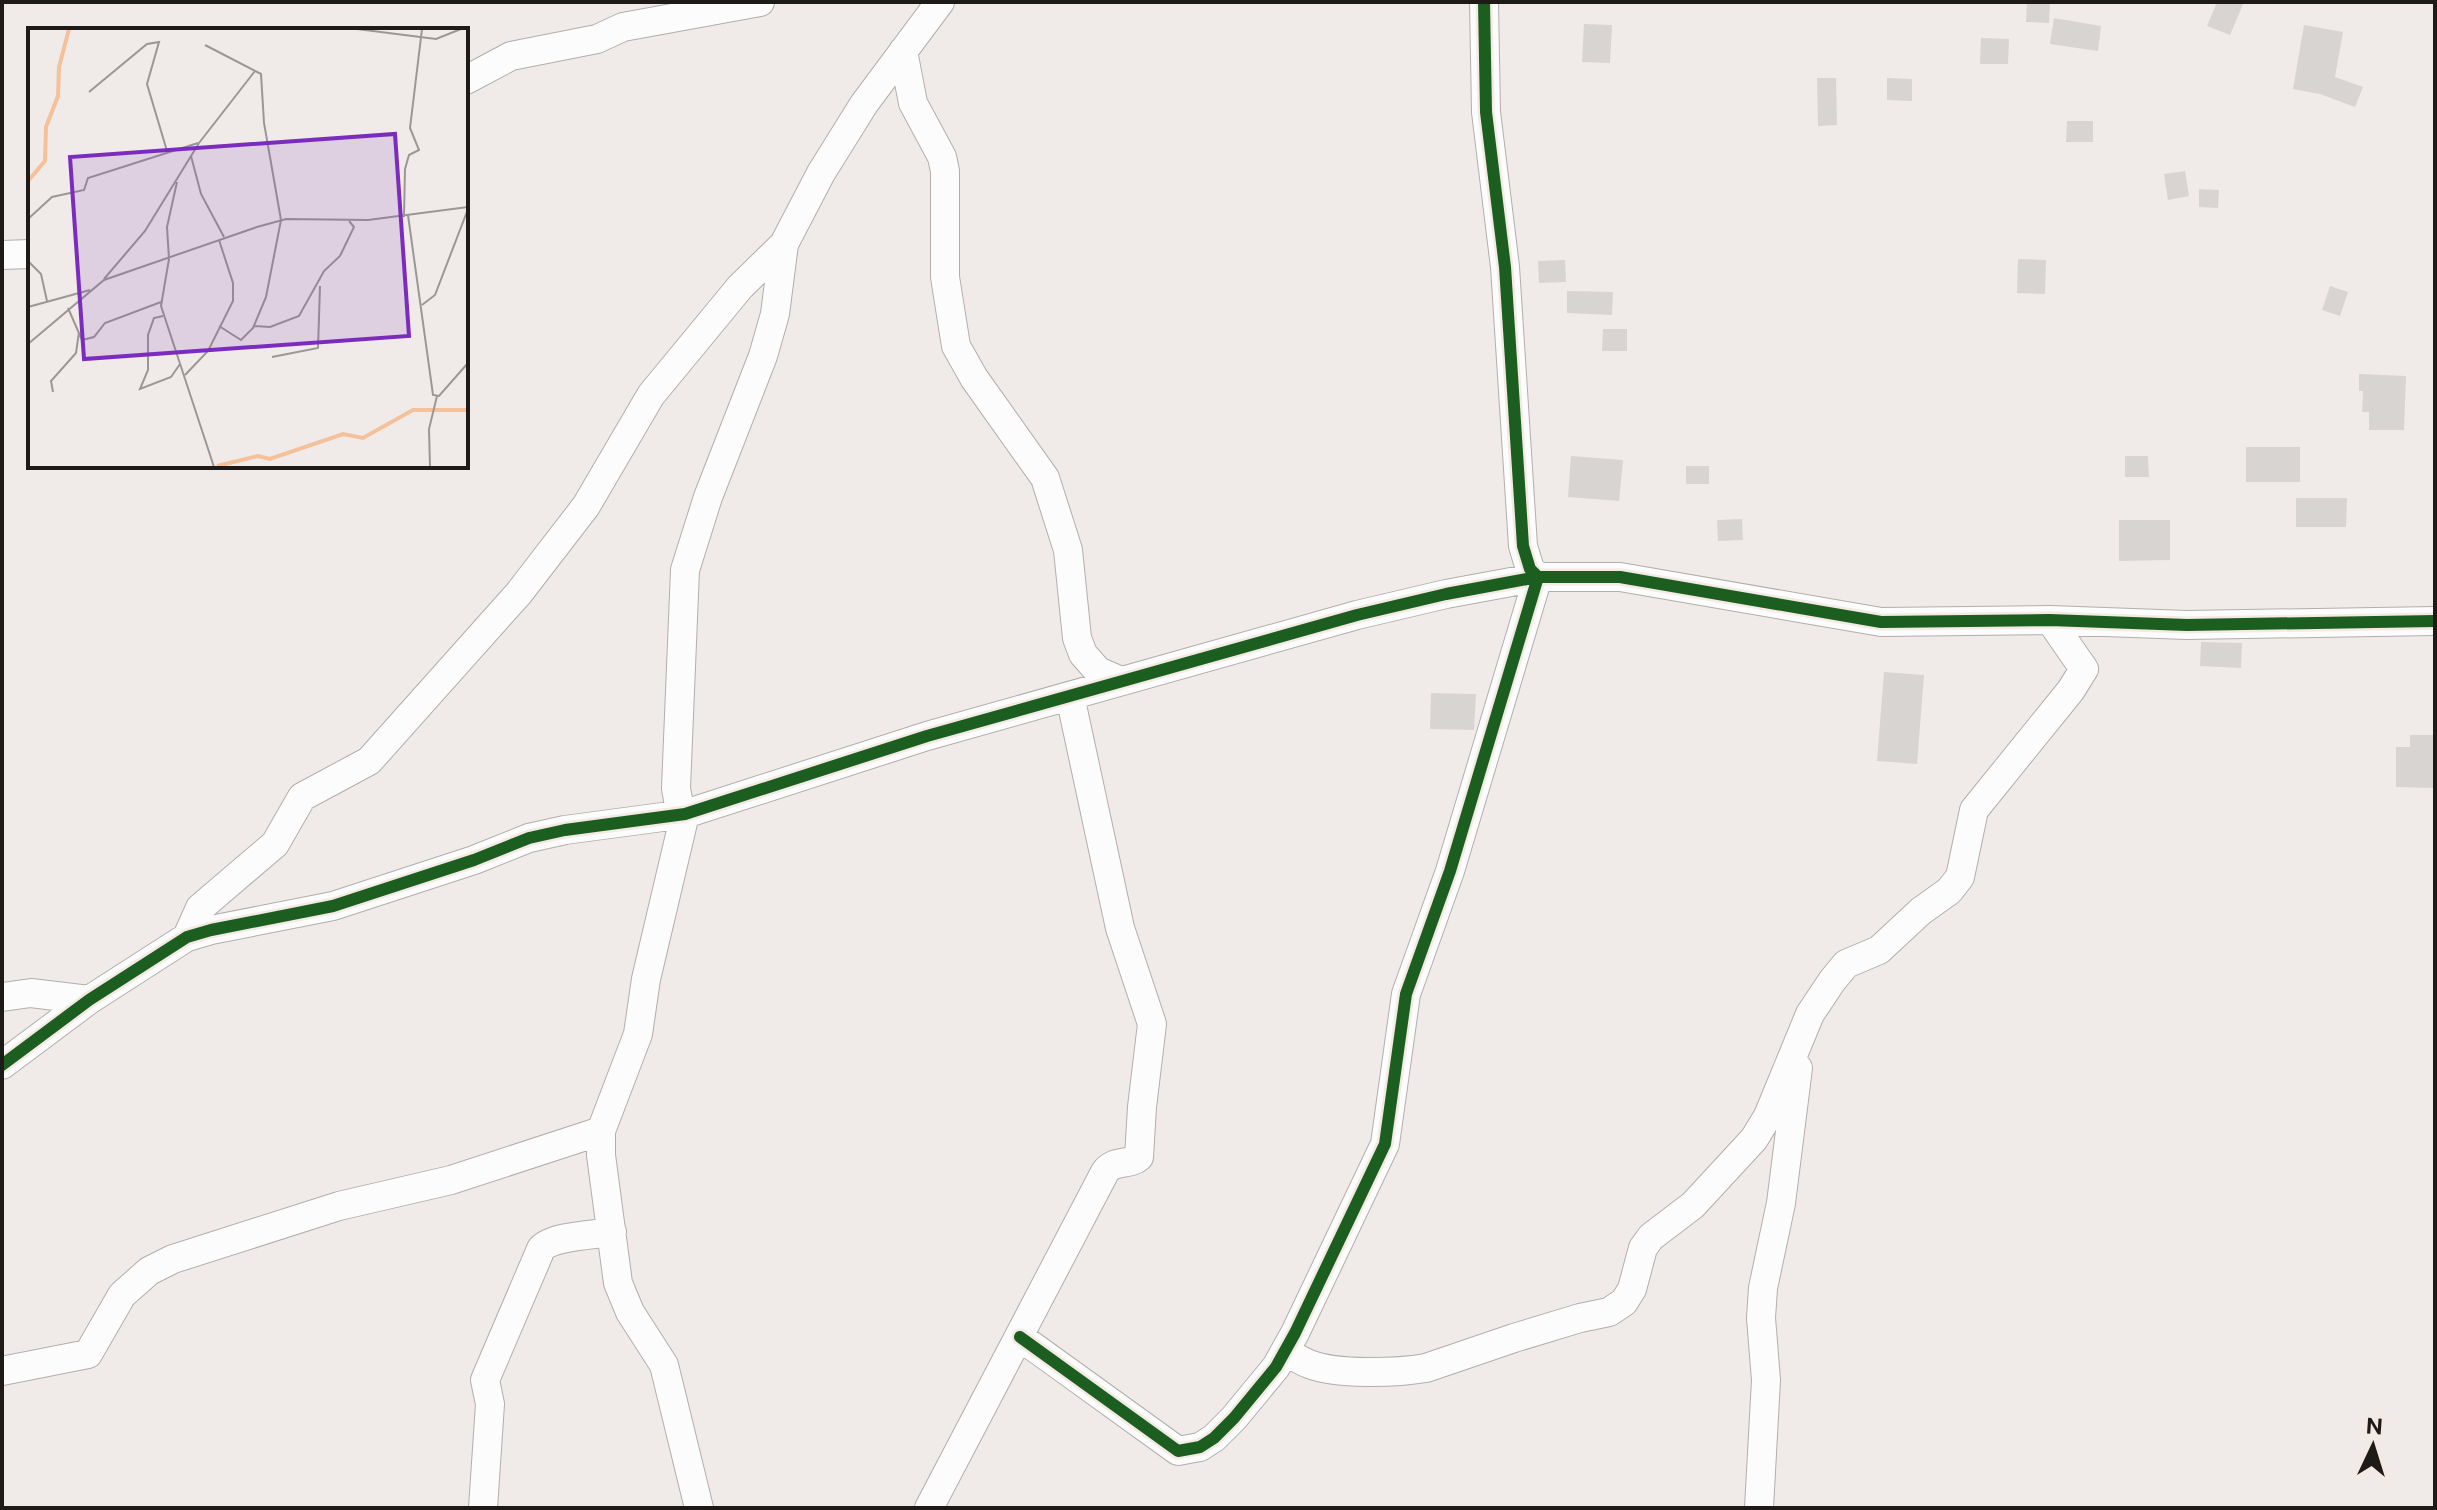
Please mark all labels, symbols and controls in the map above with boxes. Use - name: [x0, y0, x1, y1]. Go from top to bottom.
- inset map: [28, 28, 468, 468]
- north arrow: [2333, 1406, 2413, 1486]
- text: N: [2365, 1412, 2384, 1440]

